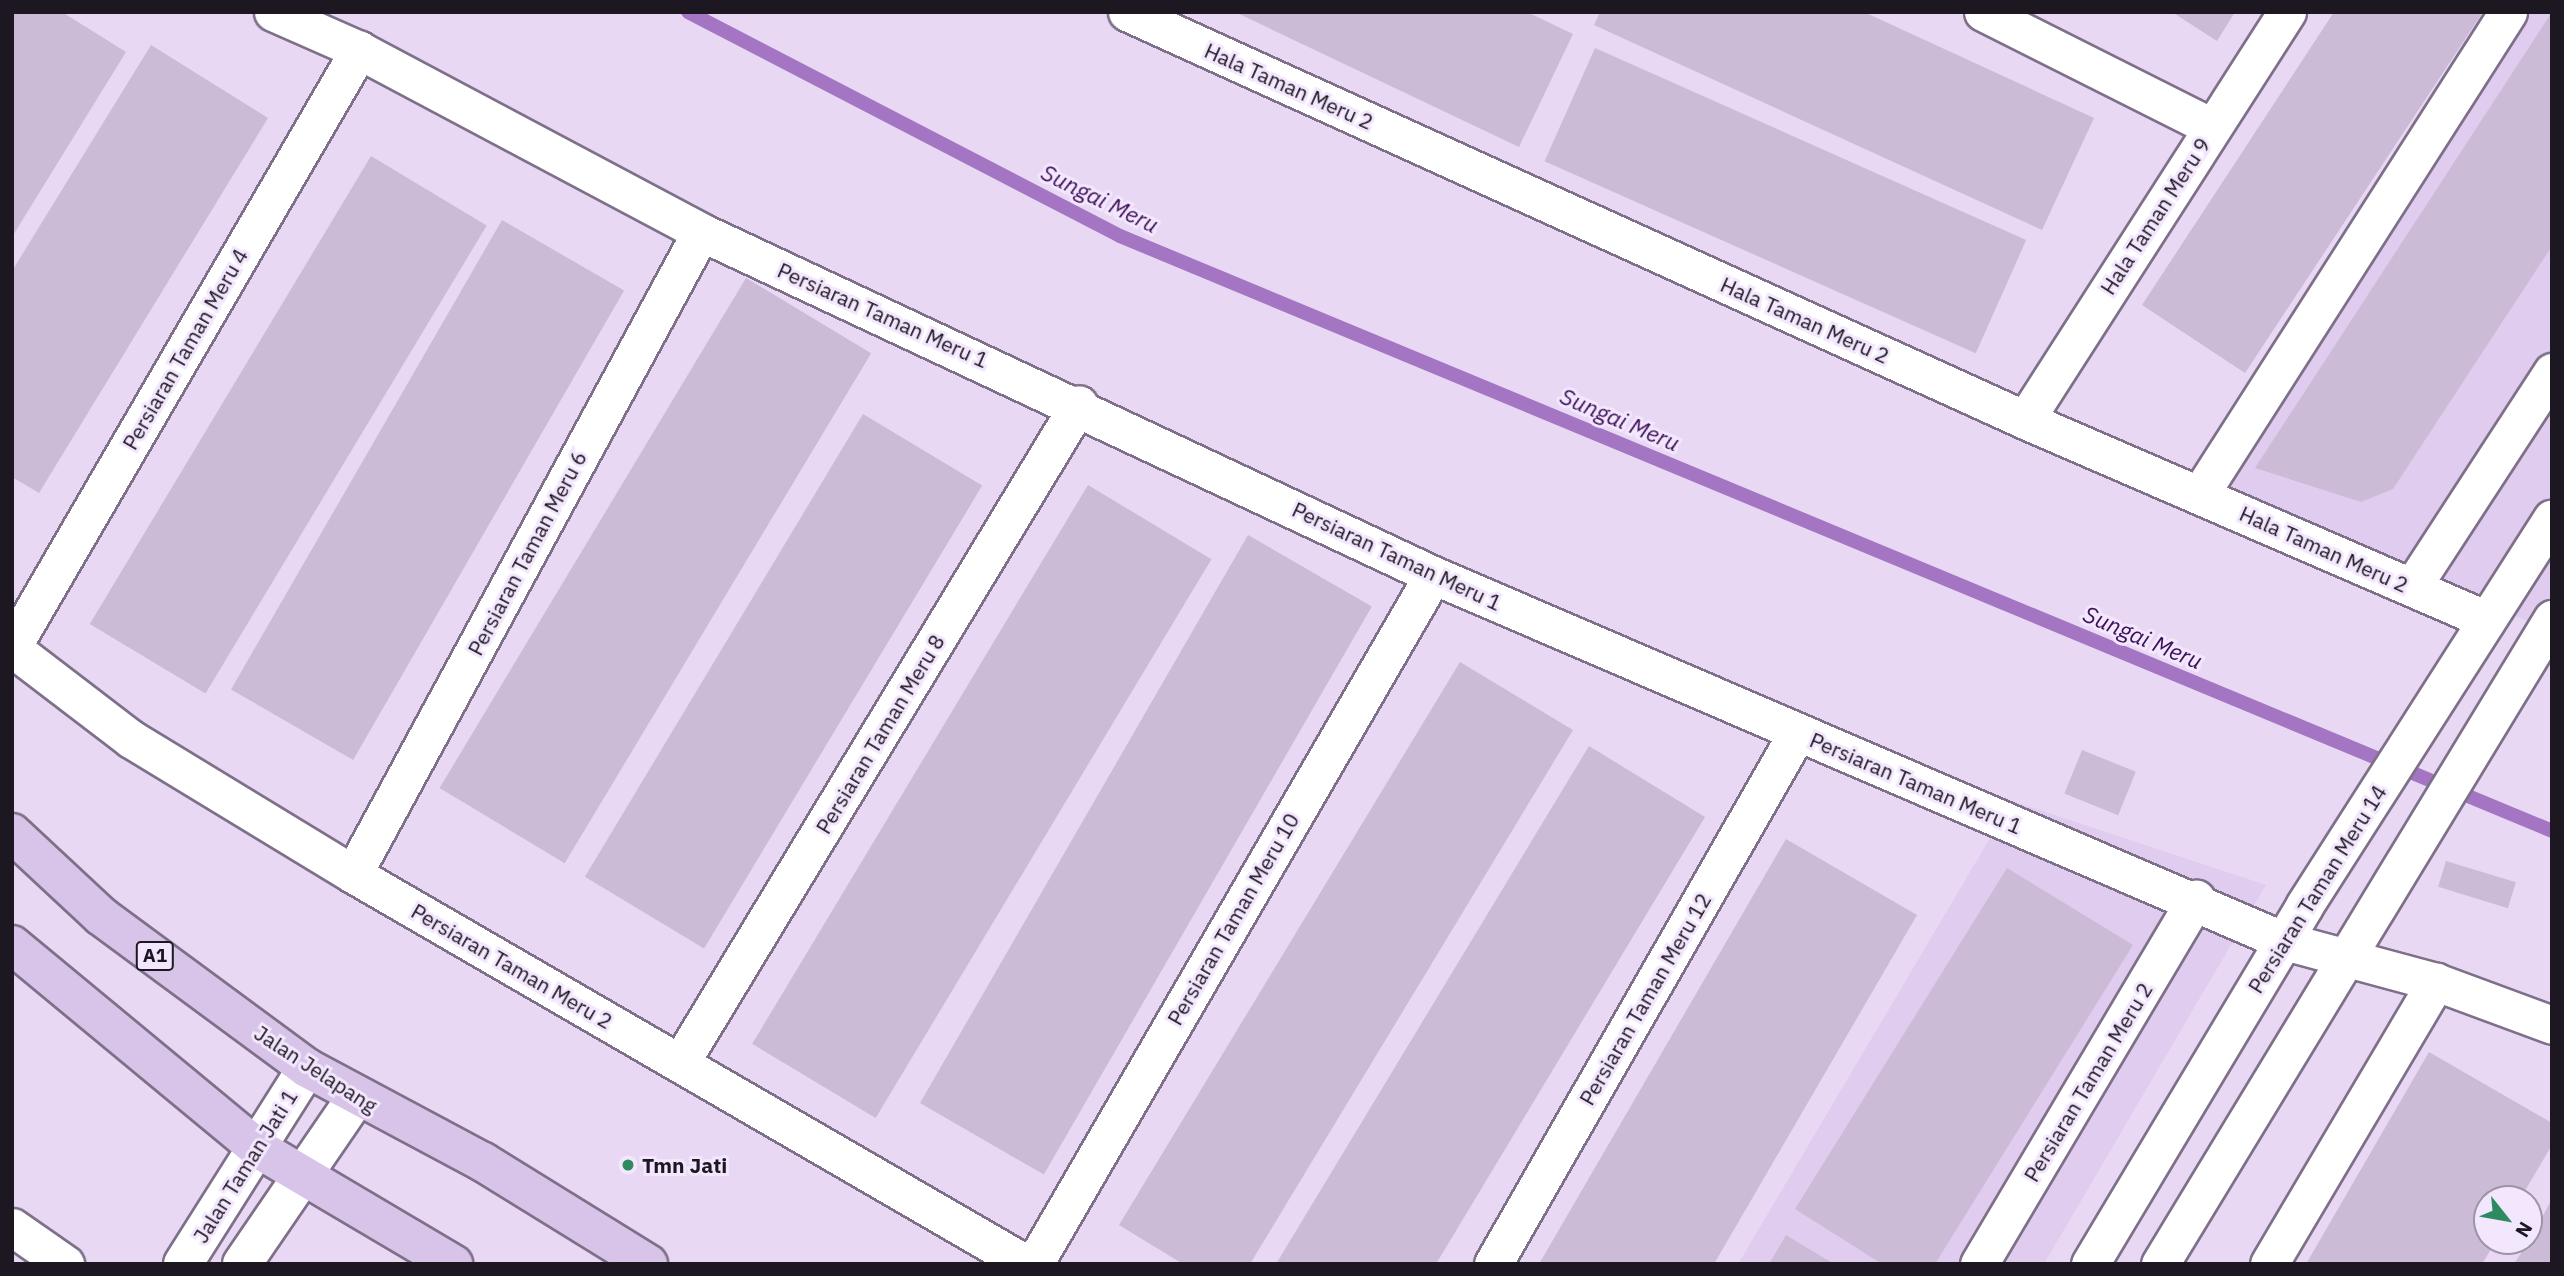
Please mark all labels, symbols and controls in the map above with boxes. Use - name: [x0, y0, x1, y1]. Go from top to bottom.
- street label: Hala Taman Meru 2: [1201, 37, 1377, 135]
- street label: Hala Taman Meru 9: [2095, 133, 2215, 299]
- water label: Sungai Meru: [1037, 158, 1163, 238]
- street label: Persiaran Taman Meru 4: [117, 244, 253, 454]
- street label: Persiaran Taman Meru 1: [774, 257, 992, 373]
- street label: Hala Taman Meru 2: [1717, 271, 1893, 369]
- water label: Sungai Meru: [1556, 382, 1684, 456]
- street label: Persiaran Taman Meru 6: [462, 446, 592, 660]
- street label: Persiaran Taman Meru 1: [1288, 496, 1506, 616]
- street label: Hala Taman Meru 2: [2236, 500, 2412, 598]
- water label: Sungai Meru: [2079, 600, 2207, 674]
- street label: Persiaran Taman Meru 8: [811, 630, 949, 838]
- street label: Persiaran Taman Meru 1: [1806, 727, 2026, 839]
- street label: Persiaran Taman Meru 14: [2243, 780, 2391, 998]
- street label: Persiaran Taman Meru 10: [1162, 809, 1304, 1029]
- street label: Persiaran Taman Meru 12: [1574, 889, 1716, 1109]
- street label: Persiaran Taman Meru 2: [407, 898, 617, 1034]
- road number: A1: [136, 940, 174, 972]
- street label: Persiaran Taman Meru 2: [2019, 978, 2157, 1186]
- street label: Jalan Jelapang: [250, 1020, 382, 1118]
- street label: Jalan Taman Jati 1: [188, 1085, 302, 1247]
- place label: Tmn Jati: [642, 1152, 727, 1178]
- marker: Tmn Jati: [620, 1157, 636, 1173]
- north arrow: [2473, 1185, 2543, 1255]
- text: N: [2510, 1218, 2538, 1242]

